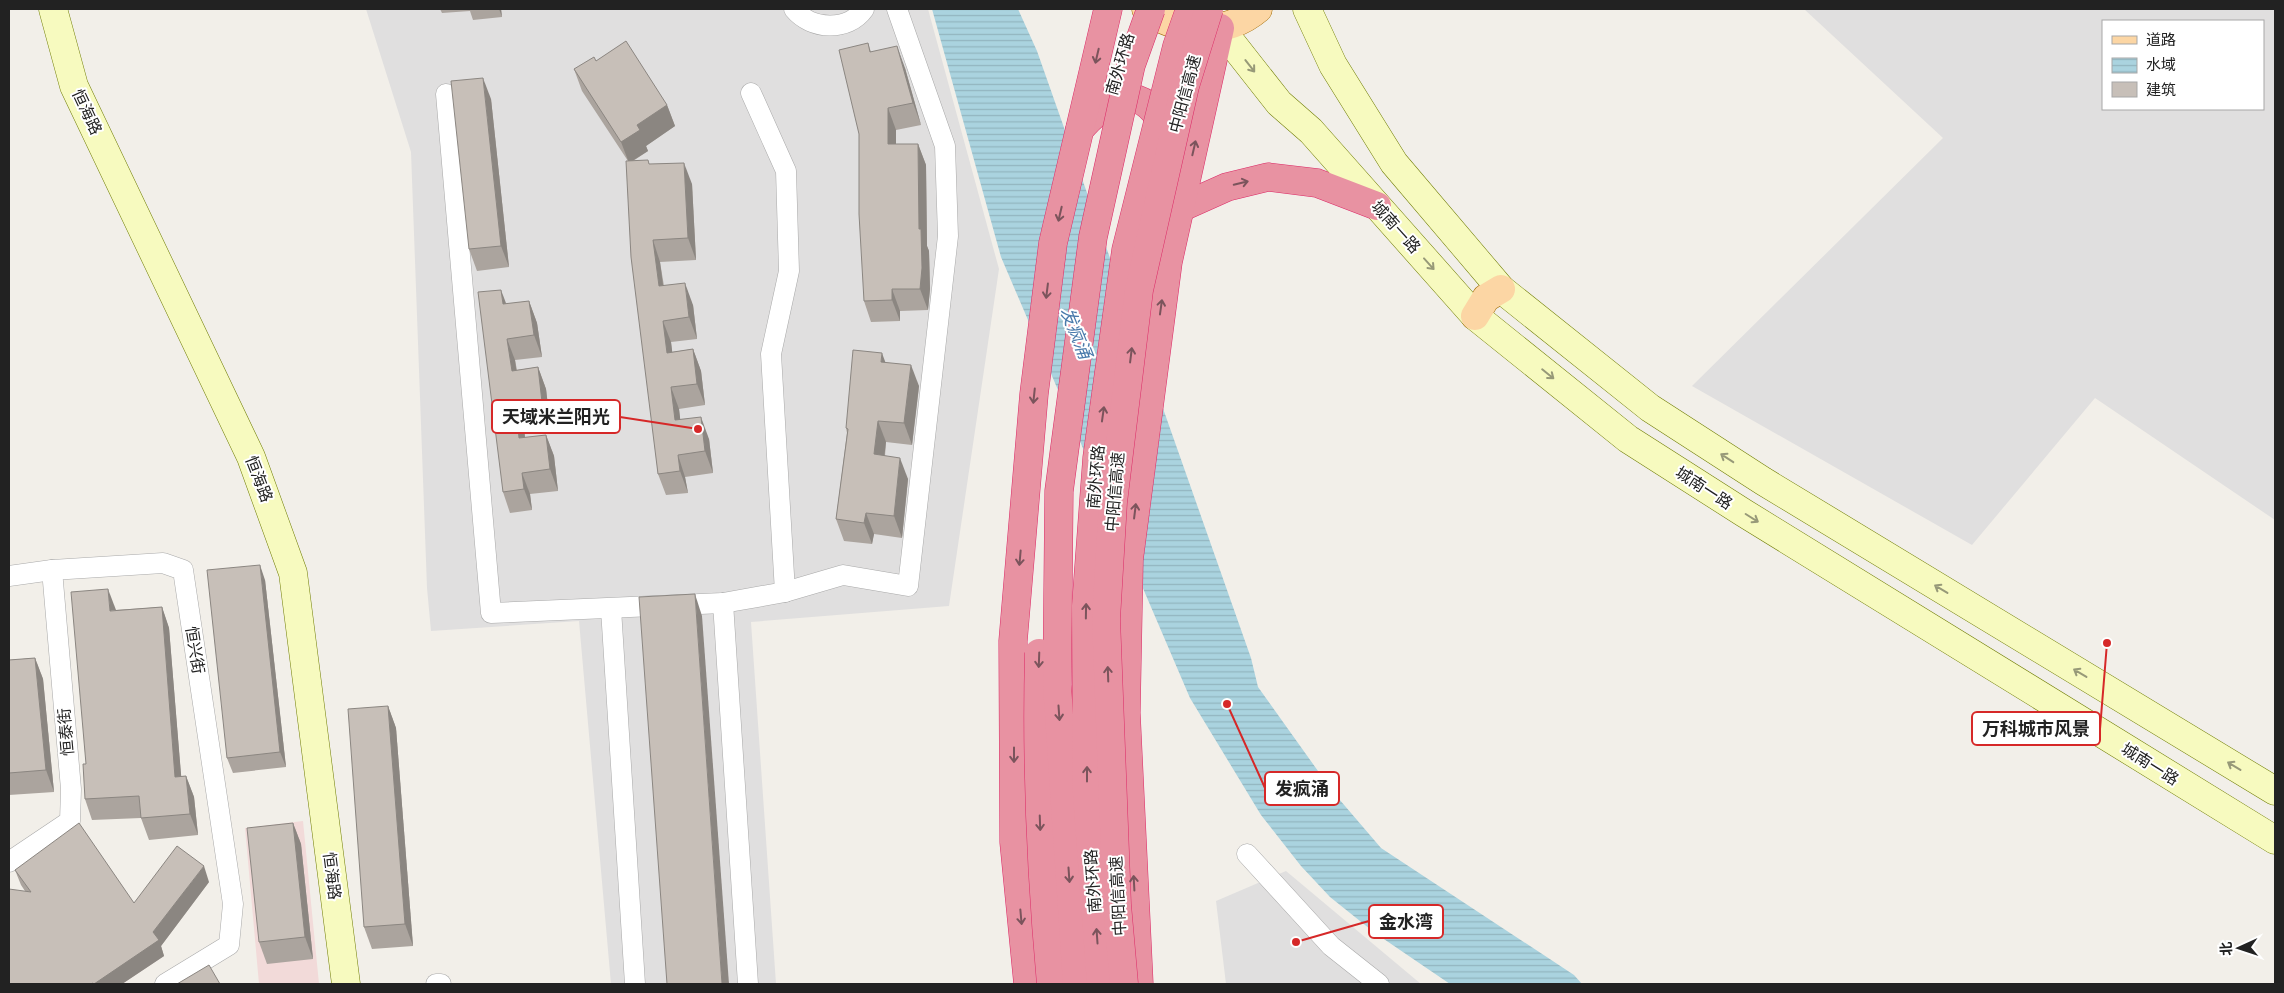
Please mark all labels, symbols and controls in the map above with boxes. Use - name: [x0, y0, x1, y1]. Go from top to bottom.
- legend: [2102, 20, 2264, 110]
- street label: 南外环路: [1101, 30, 1139, 98]
- text: 道路: [2146, 30, 2176, 50]
- one-way arrow: [1092, 48, 1101, 64]
- street label: 中阳信高速: [1165, 53, 1205, 135]
- text: 水域: [2146, 55, 2176, 75]
- one-way arrow: [1245, 59, 1255, 73]
- text: 建筑: [2146, 80, 2176, 100]
- street label: 恒海路: [67, 86, 107, 138]
- one-way arrow: [1190, 141, 1199, 157]
- one-way arrow: [1233, 178, 1249, 187]
- street label: 城南一路: [1367, 196, 1425, 258]
- one-way arrow: [1055, 206, 1064, 222]
- one-way arrow: [1423, 258, 1435, 271]
- one-way arrow: [1042, 283, 1052, 299]
- one-way arrow: [1156, 300, 1166, 316]
- water label: 发疯涌: [1055, 303, 1098, 364]
- one-way arrow: [1126, 347, 1136, 363]
- one-way arrow: [1541, 369, 1554, 380]
- one-way arrow: [1029, 388, 1039, 404]
- callout: 天域米兰阳光: [492, 400, 620, 433]
- text: 天域米兰阳光: [502, 405, 610, 429]
- one-way arrow: [1098, 407, 1108, 423]
- street label: 南外环路: [1083, 444, 1109, 510]
- street label: 中阳信高速: [1101, 451, 1129, 533]
- street label: 恒海路: [241, 453, 277, 505]
- one-way arrow: [1721, 453, 1735, 463]
- street label: 城南一路: [1671, 462, 1737, 514]
- one-way arrow: [1130, 503, 1140, 519]
- one-way arrow: [1744, 514, 1758, 524]
- one-way arrow: [1016, 550, 1025, 566]
- one-way arrow: [1934, 583, 1948, 593]
- one-way arrow: [1081, 603, 1091, 620]
- street label: 恒兴街: [181, 625, 209, 675]
- one-way arrow: [1035, 652, 1044, 668]
- one-way arrow: [1104, 666, 1113, 682]
- one-way arrow: [2073, 667, 2087, 677]
- one-way arrow: [1054, 704, 1064, 720]
- street label: 恒泰街: [53, 707, 79, 757]
- callout: 万科城市风景: [1972, 712, 2100, 745]
- text: 万科城市风景: [1982, 717, 2090, 741]
- street label: 城南一路: [2117, 738, 2183, 790]
- one-way arrow: [1009, 746, 1019, 763]
- one-way arrow: [2227, 761, 2241, 771]
- one-way arrow: [1082, 766, 1092, 782]
- callout: 发疯涌: [1265, 772, 1339, 805]
- text: 发疯涌: [1275, 777, 1329, 801]
- one-way arrow: [1035, 814, 1045, 830]
- street label: 南外环路: [1080, 848, 1106, 914]
- street label: 恒海路: [319, 851, 345, 901]
- street label: 中阳信高速: [1105, 855, 1131, 937]
- one-way arrow: [1065, 867, 1074, 883]
- one-way arrow: [1129, 875, 1138, 891]
- callout: 金水湾: [1369, 905, 1443, 938]
- one-way arrow: [1016, 909, 1026, 925]
- text: 金水湾: [1379, 910, 1433, 934]
- north arrow: [2214, 923, 2264, 973]
- one-way arrow: [1093, 928, 1102, 944]
- text: 北: [2217, 941, 2235, 956]

